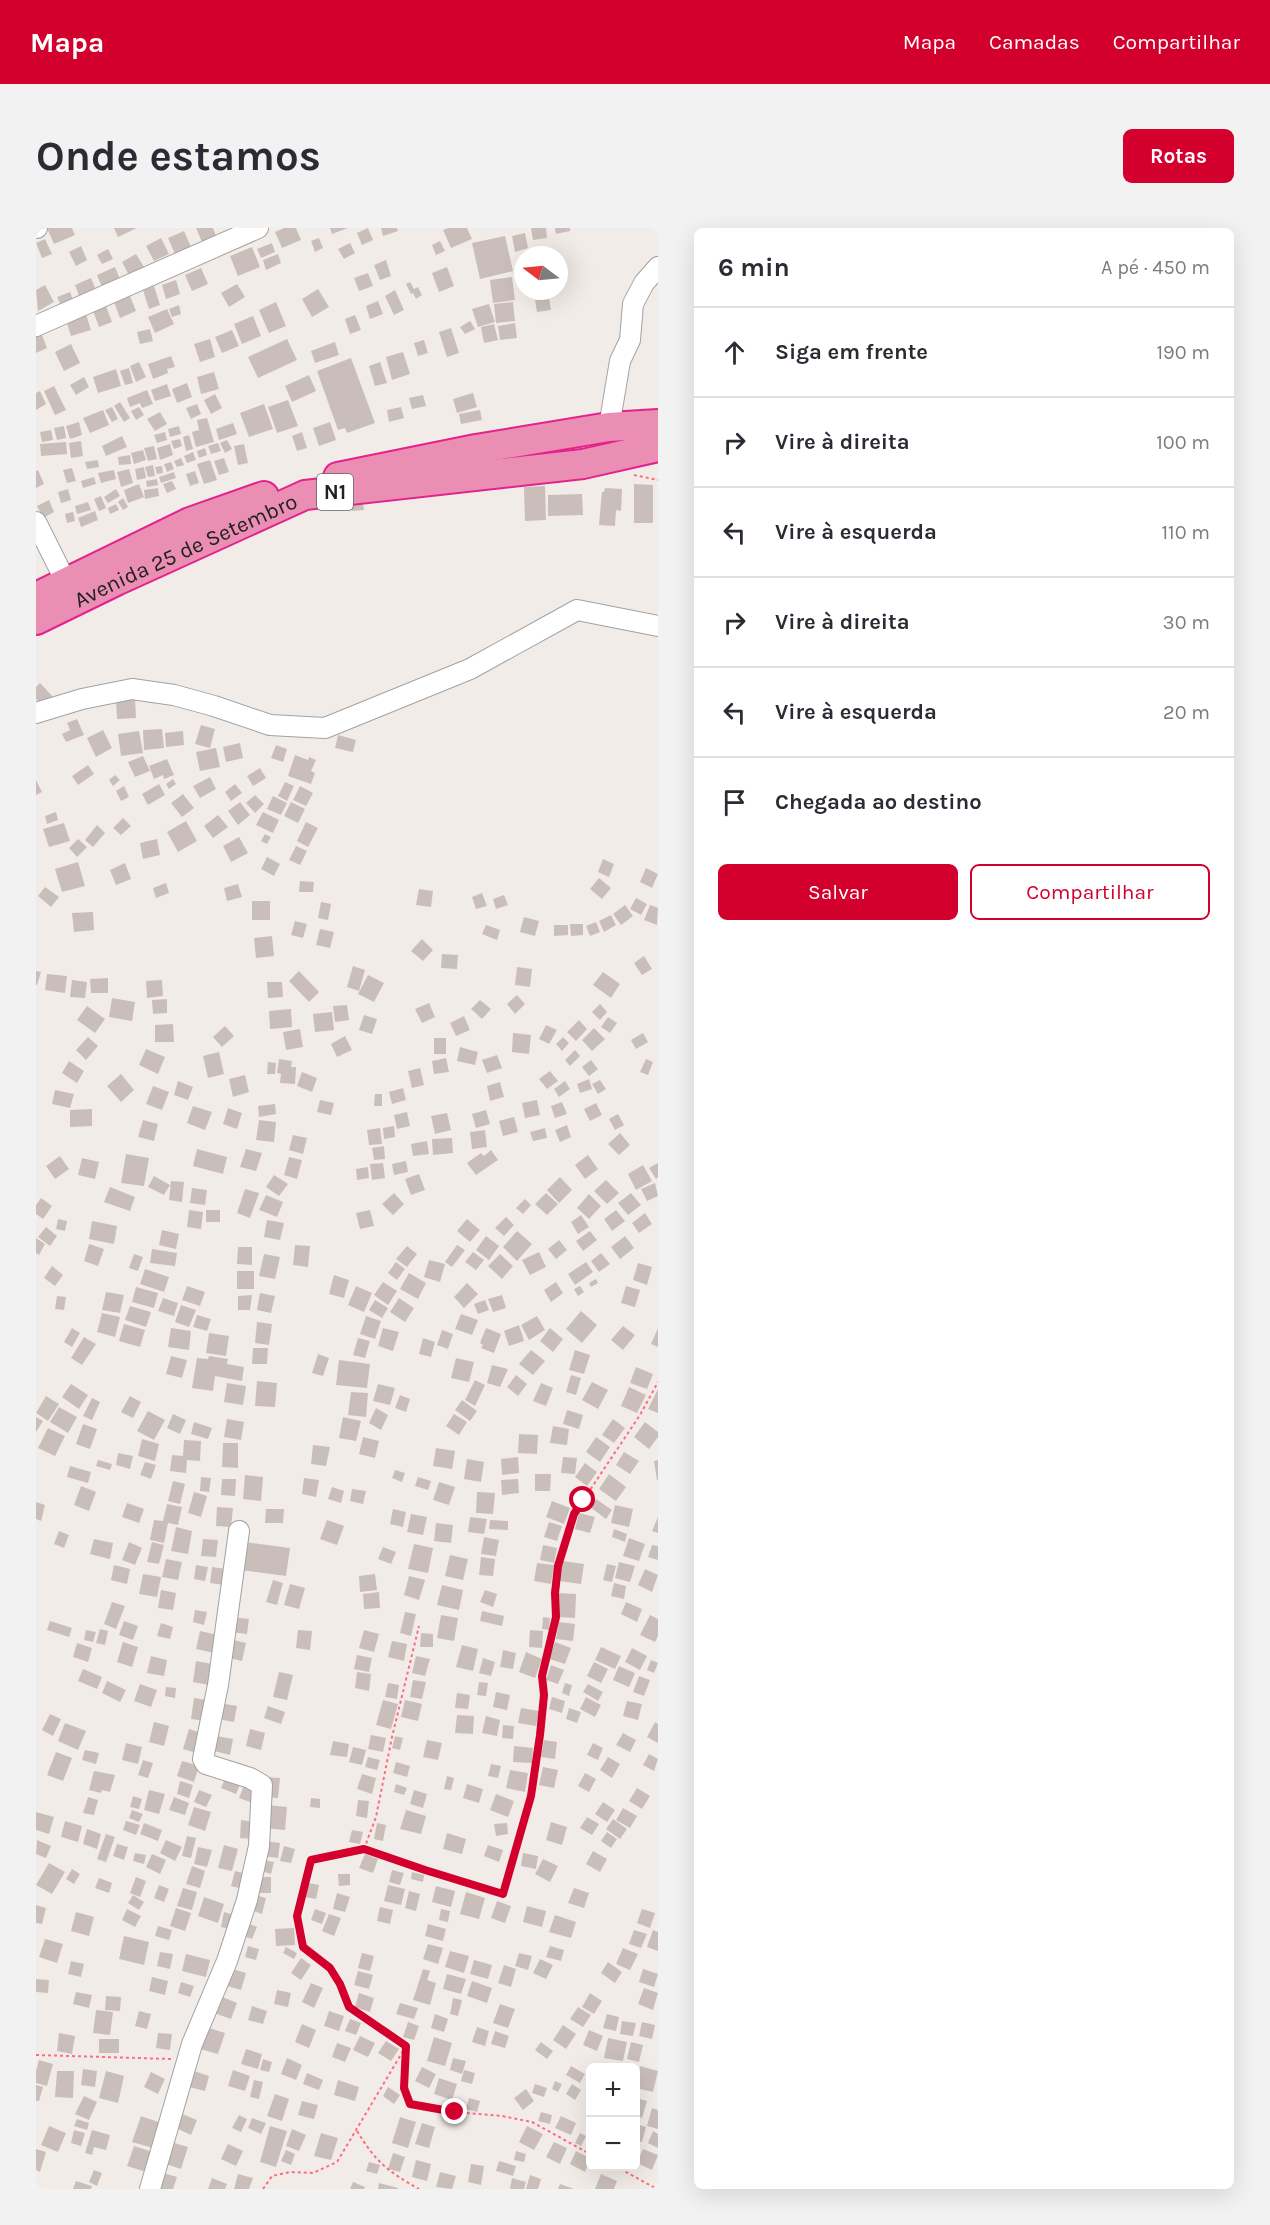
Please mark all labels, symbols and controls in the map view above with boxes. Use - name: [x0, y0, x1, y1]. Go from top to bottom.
- text: Mapa: [30, 26, 104, 59]
- text: Mapa: [903, 30, 956, 54]
- text: Camadas: [989, 30, 1080, 54]
- text: Compartilhar: [1113, 30, 1240, 54]
- button: Rotas: [1123, 129, 1234, 183]
- text: Onde estamos: [36, 131, 321, 181]
- north arrow: [514, 246, 568, 300]
- text: 6 min: [718, 252, 790, 283]
- text: A pé · 450 m: [1101, 256, 1210, 279]
- icon: ahead: [718, 336, 751, 369]
- text: Siga em frente: [775, 339, 928, 365]
- text: 190 m: [1156, 341, 1210, 364]
- icon: right: [718, 426, 751, 459]
- text: Vire à direita: [775, 429, 910, 455]
- text: 100 m: [1156, 431, 1210, 454]
- road number: N1: [317, 474, 353, 510]
- street label: Avenida 25 de Setembro: [70, 488, 301, 613]
- icon: left: [718, 516, 751, 549]
- text: Vire à esquerda: [775, 519, 937, 545]
- text: 110 m: [1161, 521, 1210, 544]
- icon: right: [718, 606, 751, 639]
- text: Vire à direita: [775, 609, 910, 635]
- text: 30 m: [1163, 611, 1210, 634]
- icon: left: [718, 696, 751, 729]
- text: Vire à esquerda: [775, 699, 937, 725]
- text: 20 m: [1163, 701, 1210, 724]
- icon: arrive: [718, 786, 751, 819]
- text: Chegada ao destino: [775, 789, 982, 815]
- button: Salvar: [718, 864, 958, 920]
- button: Compartilhar: [970, 864, 1210, 920]
- route start: [569, 1486, 595, 1512]
- map controls: [586, 2063, 640, 2171]
- button: +: [586, 2063, 640, 2117]
- route end: [441, 2098, 467, 2124]
- button: −: [586, 2117, 640, 2171]

